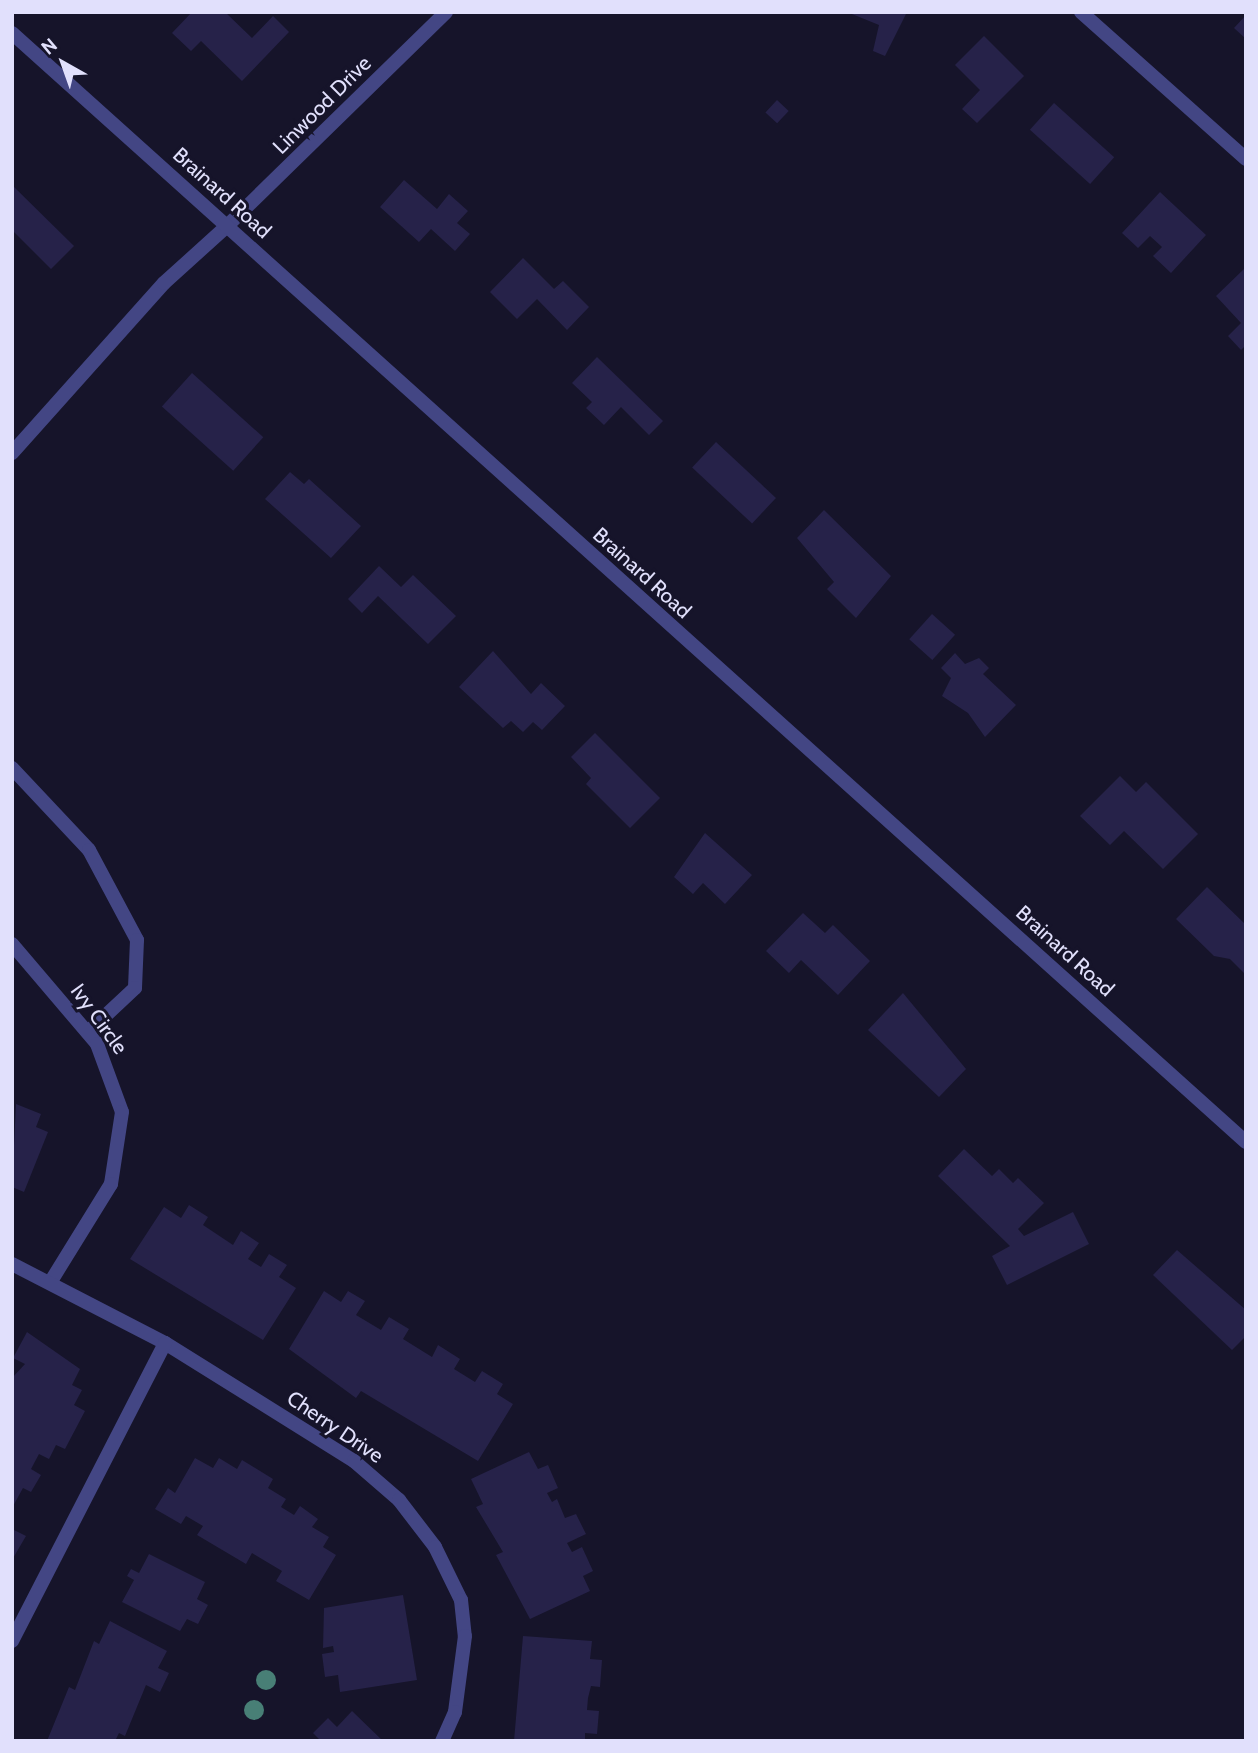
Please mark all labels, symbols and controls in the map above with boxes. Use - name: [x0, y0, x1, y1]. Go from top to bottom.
- north arrow: [28, 28, 98, 98]
- text: N: [37, 33, 62, 60]
- street label: Linwood Drive: [268, 51, 376, 159]
- street label: Brainard Road: [168, 142, 276, 244]
- street label: Brainard Road: [588, 522, 696, 624]
- street label: Brainard Road: [1011, 900, 1119, 1002]
- street label: Ivy Circle: [65, 979, 133, 1059]
- street label: Cherry Drive: [282, 1386, 388, 1468]

